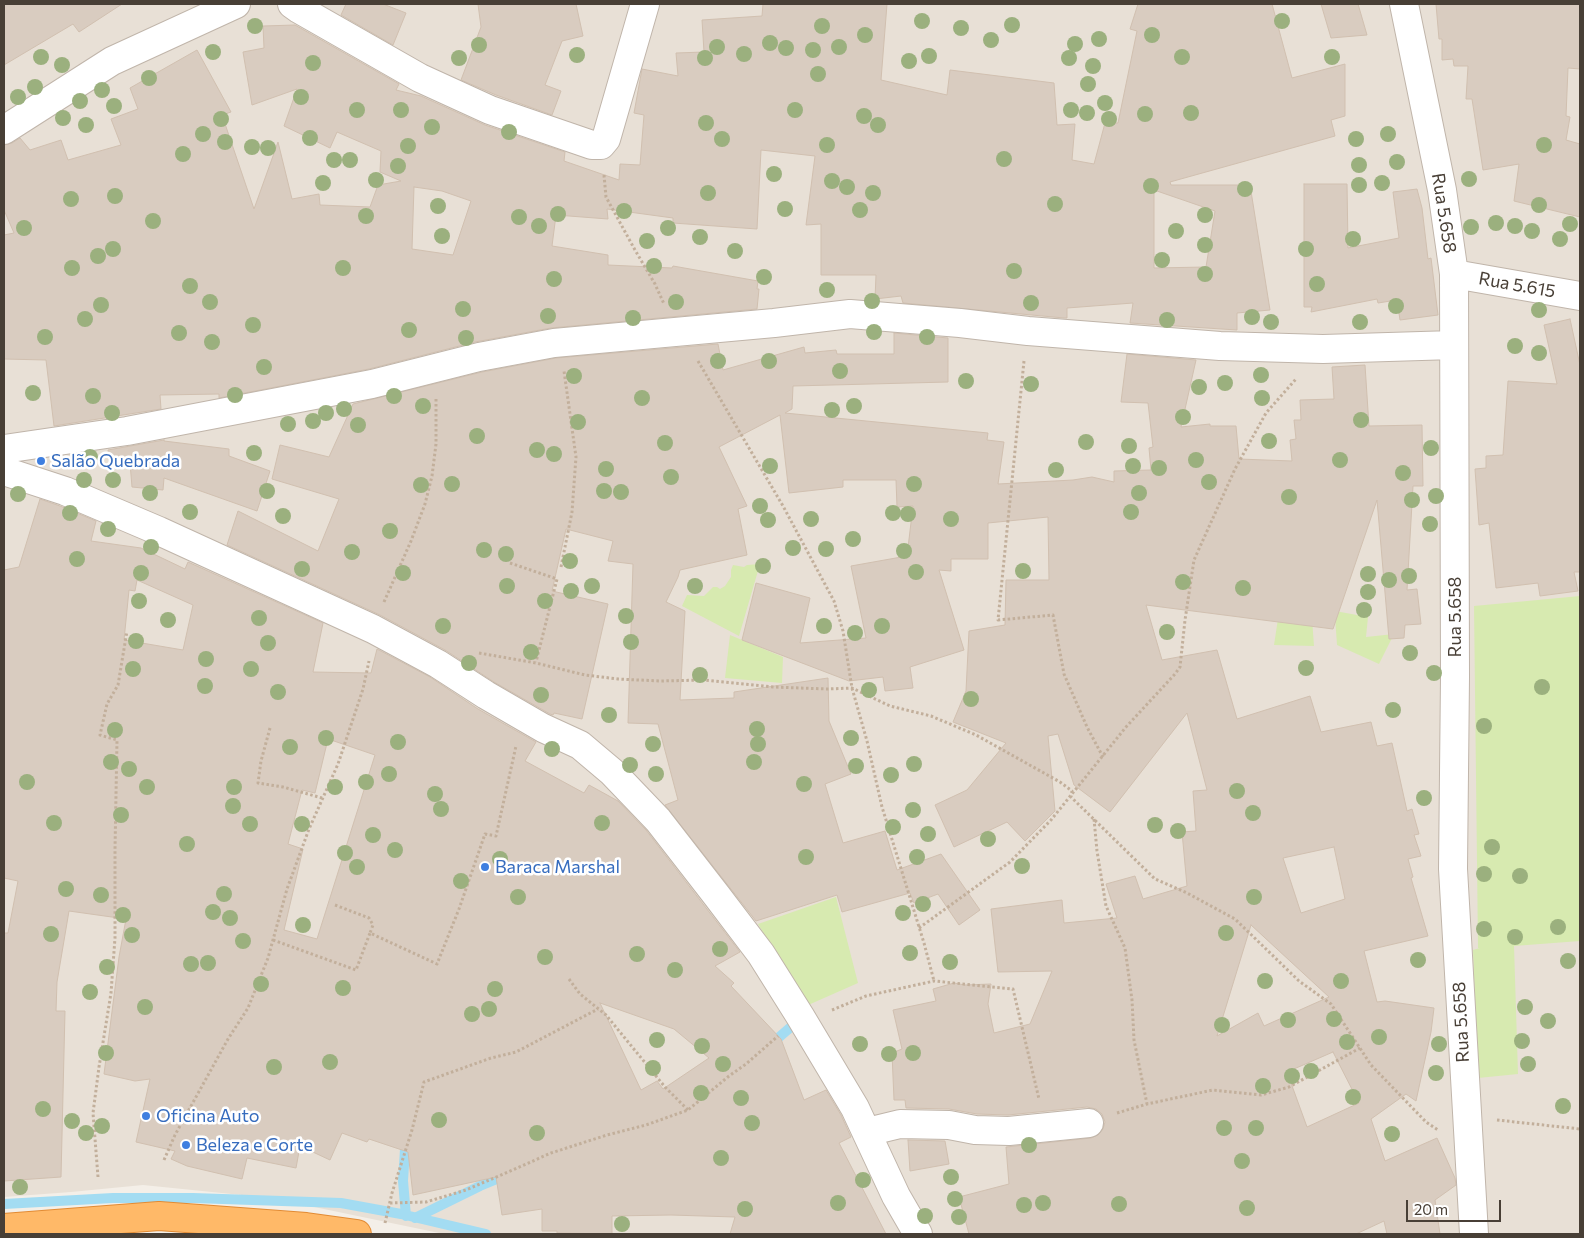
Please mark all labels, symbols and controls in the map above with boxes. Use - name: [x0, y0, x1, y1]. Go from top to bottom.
- street label: Rua 5.658: [1427, 171, 1461, 255]
- street label: Rua 5.615: [1477, 268, 1557, 302]
- place label: Salão Quebrada: [51, 450, 180, 472]
- marker: Salão Quebrada: [35, 455, 47, 467]
- street label: Rua 5.658: [1444, 576, 1466, 658]
- place label: Baraca Marshal: [495, 856, 620, 878]
- marker: Baraca Marshal: [479, 861, 491, 873]
- street label: Rua 5.658: [1448, 981, 1474, 1063]
- place label: Oficina Auto: [156, 1105, 259, 1127]
- marker: Oficina Auto: [140, 1110, 152, 1122]
- place label: Beleza e Corte: [196, 1134, 313, 1156]
- marker: Beleza e Corte: [180, 1139, 192, 1151]
- scale bar: [1409, 1190, 1504, 1222]
- text: 20 m: [1414, 1200, 1448, 1218]

